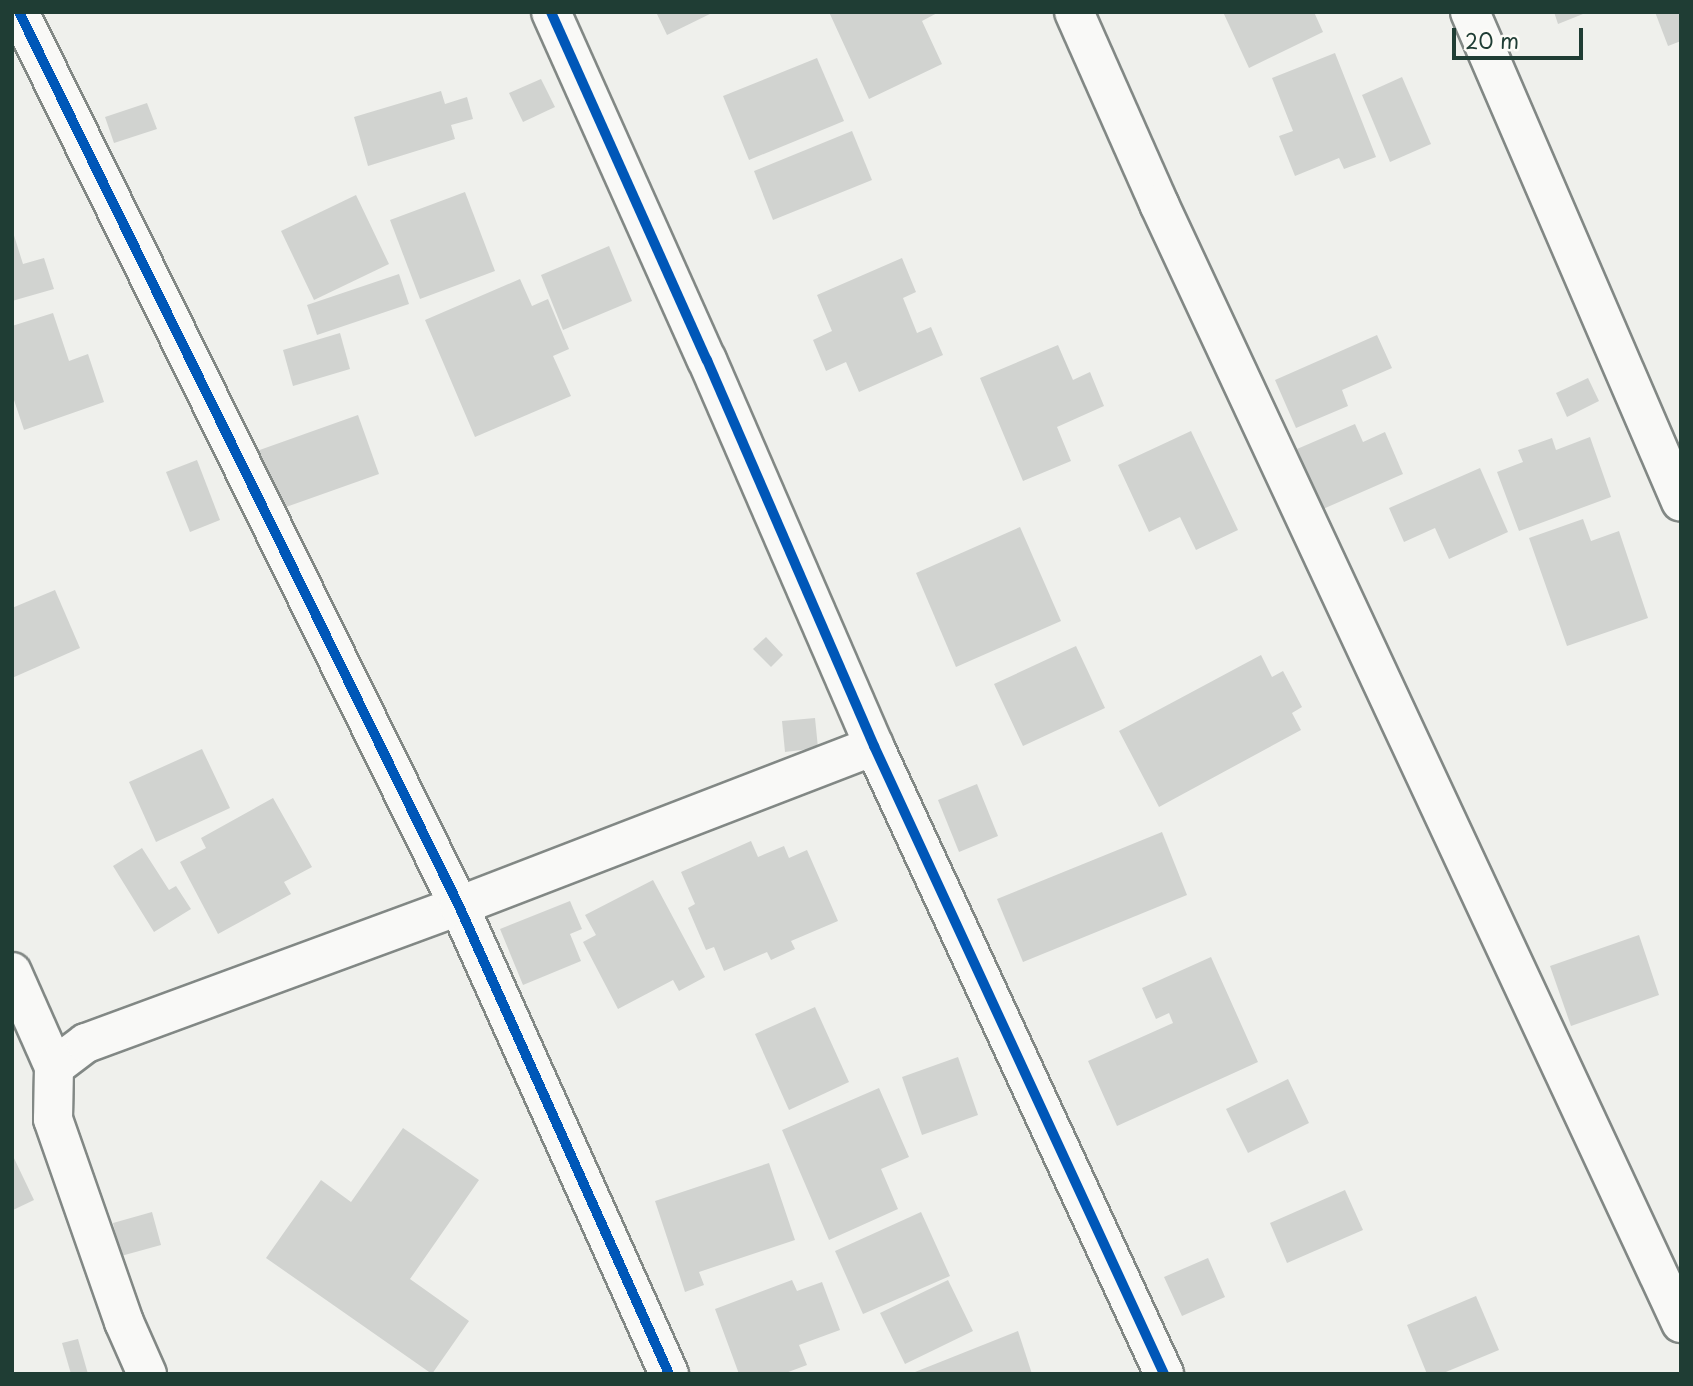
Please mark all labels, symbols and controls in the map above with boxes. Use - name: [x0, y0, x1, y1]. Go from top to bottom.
- scale bar: [1455, 14, 1586, 58]
- text: 20 m: [1465, 24, 1519, 56]

